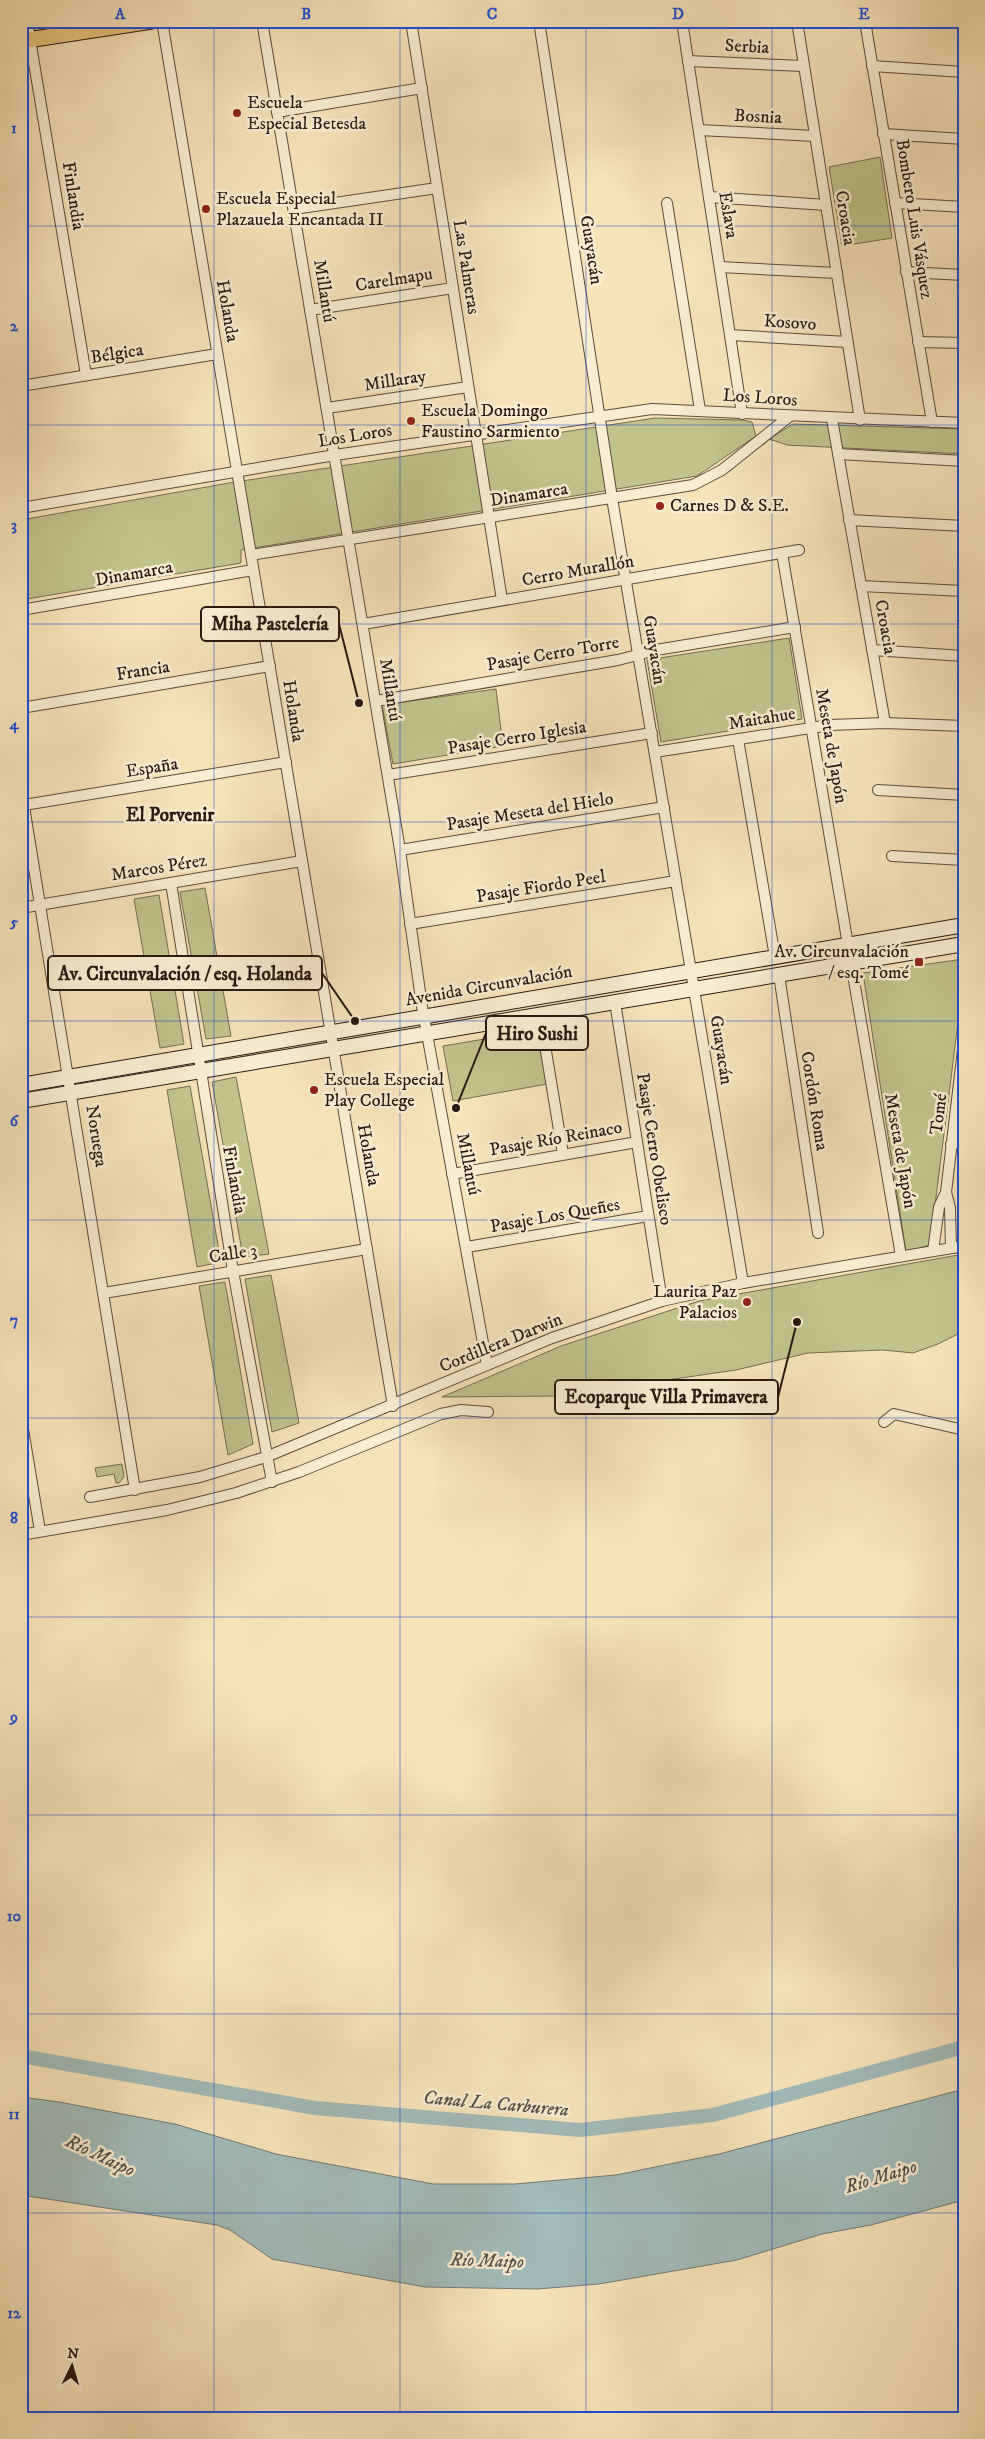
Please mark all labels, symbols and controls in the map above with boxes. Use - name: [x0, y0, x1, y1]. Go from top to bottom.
- text: A: [114, 4, 126, 24]
- text: B: [301, 4, 311, 24]
- text: C: [487, 4, 497, 24]
- text: D: [672, 4, 684, 24]
- text: E: [858, 4, 870, 24]
- street label: Serbia: [724, 35, 770, 59]
- place label: Escuela Especial Betesda: [247, 92, 367, 135]
- street label: Bosnia: [734, 105, 783, 129]
- marker: Escuela Especial Betesda: [231, 107, 243, 119]
- text: 1: [11, 118, 17, 138]
- street label: Bombero Luis Vásquez: [890, 137, 938, 301]
- street label: Finlandia: [57, 160, 89, 232]
- place label: Escuela Especial Plazauela Encantada II: [216, 188, 383, 231]
- street label: Croacia: [830, 189, 860, 247]
- street label: Eslava: [713, 190, 743, 240]
- marker: Escuela Especial Plazauela Encantada II: [200, 203, 212, 215]
- street label: Guayacán: [575, 214, 607, 287]
- street label: Las Palmeras: [448, 218, 484, 316]
- street label: Millantú: [308, 258, 340, 324]
- street label: Carelmapu: [354, 263, 435, 297]
- street label: Holanda: [211, 278, 243, 344]
- street label: Kosovo: [763, 310, 817, 336]
- text: 2: [10, 316, 19, 336]
- street label: Bélgica: [89, 339, 145, 369]
- street label: Millaray: [362, 365, 428, 397]
- street label: Los Loros: [722, 384, 798, 412]
- place label: Escuela Domingo Faustino Sarmiento: [421, 400, 560, 443]
- marker: Escuela Domingo Faustino Sarmiento: [405, 415, 417, 427]
- street label: Los Loros: [316, 419, 394, 453]
- street label: Dinamarca: [489, 478, 570, 512]
- place label: Carnes D & S.E.: [670, 495, 789, 517]
- marker: Carnes D & S.E.: [654, 500, 666, 512]
- text: 3: [11, 515, 17, 535]
- street label: Cerro Murallón: [520, 550, 636, 592]
- street label: Dinamarca: [94, 556, 175, 592]
- street label: Croacia: [869, 598, 901, 656]
- callout: Miha Pastelería: [201, 607, 339, 641]
- text: Miha Pastelería: [211, 613, 330, 636]
- street label: Guayacán: [638, 614, 670, 687]
- street label: Pasaje Cerro Torre: [485, 632, 621, 676]
- street label: Francia: [115, 656, 172, 686]
- street label: Millantú: [374, 657, 406, 723]
- street label: Holanda: [277, 678, 309, 744]
- street label: Meseta de Japón: [810, 687, 852, 806]
- street label: Maitahue: [727, 703, 797, 735]
- text: 4: [8, 714, 19, 734]
- street label: Pasaje Cerro Iglesia: [446, 716, 588, 760]
- street label: España: [124, 753, 180, 783]
- street label: Pasaje Meseta del Hielo: [445, 788, 615, 836]
- district label: El Porvenir: [126, 804, 215, 827]
- street label: Marcos Pérez: [110, 850, 209, 886]
- street label: Pasaje Fiordo Peel: [475, 866, 608, 908]
- text: 5: [9, 912, 18, 932]
- place label: Av. Circunvalación / esq. Tomé: [774, 941, 910, 984]
- callout: Av. Circunvalación / esq. Holanda: [48, 956, 322, 990]
- marker: Av. Circunvalación / esq. Tomé: [913, 956, 925, 968]
- street label: Avenida Circunvalación: [404, 960, 575, 1012]
- text: Av. Circunvalación / esq. Holanda: [57, 963, 313, 987]
- street label: Guayacán: [705, 1014, 737, 1087]
- callout: Hiro Sushi: [486, 1016, 588, 1050]
- text: Hiro Sushi: [496, 1023, 578, 1046]
- street label: Cordón Roma: [795, 1050, 833, 1153]
- place label: Escuela Especial Play College: [324, 1069, 445, 1112]
- street label: Pasaje Cerro Obelisco: [631, 1071, 677, 1227]
- marker: Escuela Especial Play College: [308, 1084, 320, 1096]
- street label: Meseta de Japón: [879, 1092, 921, 1211]
- street label: Tomé: [926, 1092, 953, 1136]
- street label: Noruega: [80, 1103, 112, 1169]
- text: 6: [10, 1111, 20, 1131]
- street label: Pasaje Río Reinaco: [488, 1116, 624, 1161]
- street label: Holanda: [352, 1122, 384, 1188]
- street label: Millantú: [451, 1131, 485, 1197]
- street label: Finlandia: [217, 1144, 251, 1216]
- street label: Pasaje Los Queñes: [488, 1194, 622, 1238]
- street label: Calle 3: [207, 1239, 259, 1269]
- place label: Laurita Paz Palacios: [653, 1281, 737, 1324]
- marker: Laurita Paz Palacios: [741, 1296, 753, 1308]
- street label: Cordillera Darwin: [436, 1308, 566, 1378]
- text: 7: [10, 1310, 18, 1330]
- callout: Ecoparque Villa Primavera: [555, 1380, 778, 1414]
- text: Ecoparque Villa Primavera: [565, 1386, 768, 1410]
- text: 8: [10, 1508, 18, 1528]
- text: 9: [9, 1707, 18, 1727]
- text: 10: [7, 1906, 22, 1926]
- water label: Canal La Carburera: [422, 2086, 570, 2122]
- text: 11: [8, 2104, 20, 2124]
- water label: Río Maipo: [60, 2130, 138, 2183]
- water label: Río Maipo: [841, 2155, 920, 2200]
- water label: Río Maipo: [449, 2248, 524, 2275]
- text: 12: [7, 2303, 22, 2323]
- north arrow: [48, 2342, 98, 2392]
- text: N: [67, 2345, 80, 2364]

